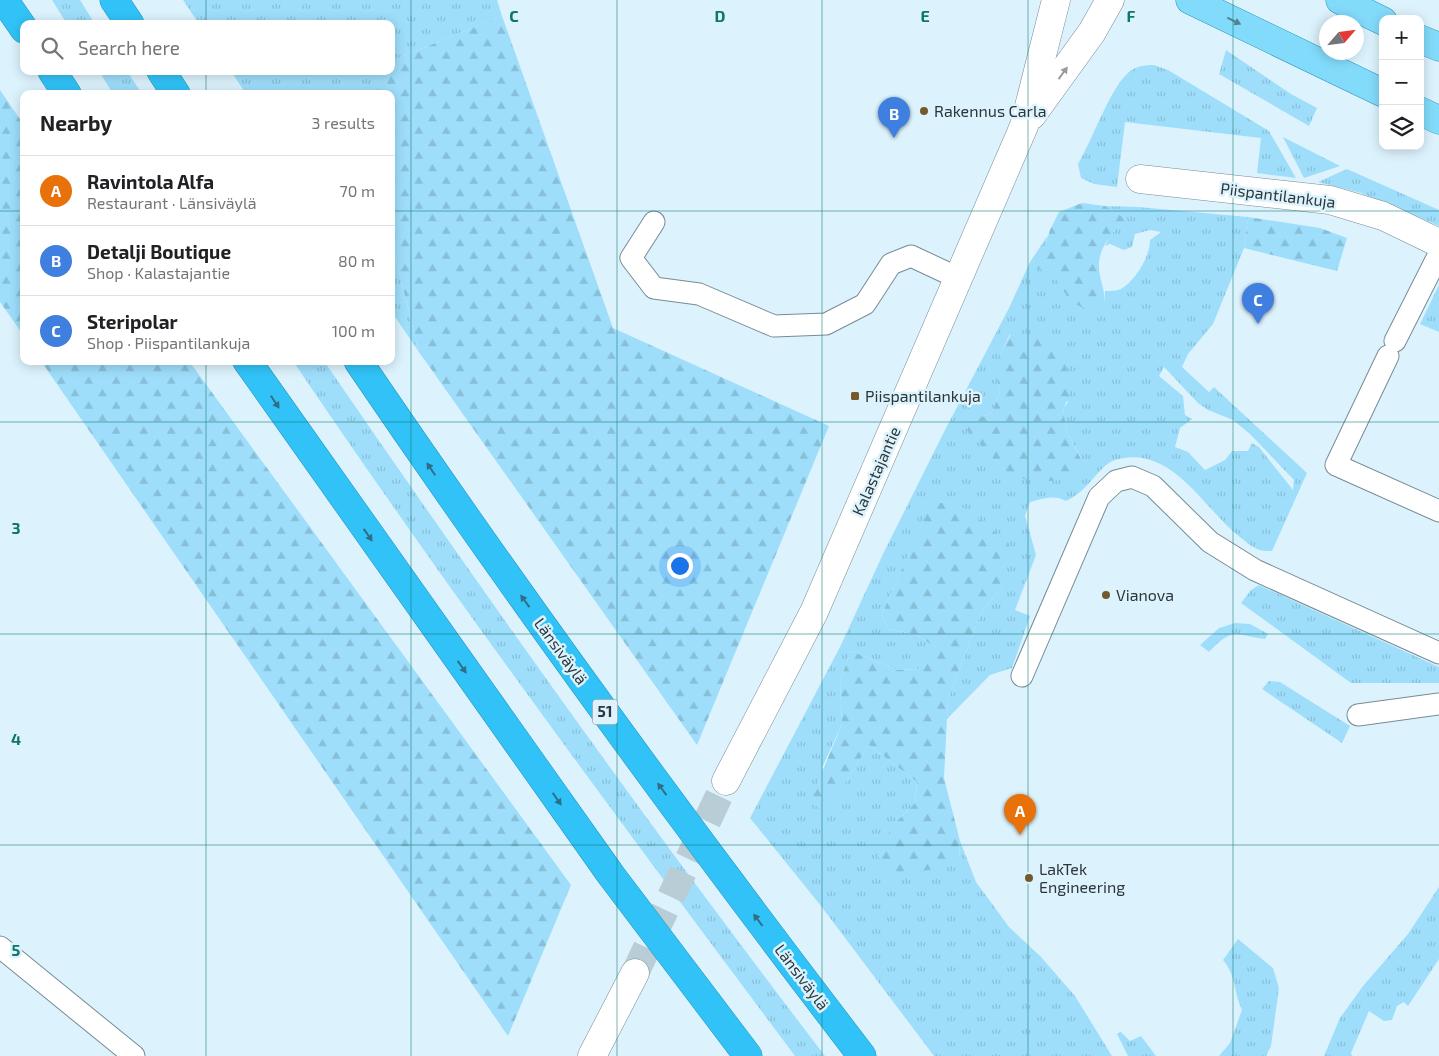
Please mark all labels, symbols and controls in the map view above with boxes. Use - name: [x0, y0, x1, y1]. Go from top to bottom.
- text: C: [509, 6, 519, 25]
- text: D: [715, 6, 726, 25]
- text: E: [920, 6, 930, 25]
- text: F: [1127, 6, 1136, 25]
- north arrow: [1319, 15, 1364, 60]
- map controls: [1379, 15, 1424, 150]
- button: +: [1379, 15, 1424, 60]
- one-way arrow: [1227, 18, 1241, 26]
- search box: [20, 20, 395, 75]
- icon: search: [38, 34, 66, 62]
- text: Search here: [78, 36, 180, 59]
- button: −: [1379, 60, 1424, 105]
- one-way arrow: [1058, 66, 1068, 79]
- pin: B: [878, 97, 910, 138]
- place label: Rakennus Carla: [934, 101, 1046, 120]
- marker: Rakennus Carla: [918, 105, 930, 117]
- button: layers: [1379, 105, 1424, 150]
- text: Nearby: [40, 110, 112, 135]
- text: 3 results: [312, 113, 375, 132]
- text: Ravintola Alfa: [87, 170, 214, 193]
- street label: Piispantilankuja: [1219, 178, 1337, 212]
- text: A: [51, 181, 61, 200]
- text: 70 m: [340, 181, 375, 200]
- text: Restaurant · Länsiväylä: [87, 193, 257, 212]
- text: Detalji Boutique: [87, 240, 231, 263]
- text: B: [51, 251, 61, 270]
- text: 80 m: [338, 251, 375, 270]
- text: Shop · Kalastajantie: [87, 263, 230, 282]
- pin: C: [1242, 283, 1274, 324]
- text: Steripolar: [87, 310, 178, 333]
- text: C: [51, 321, 61, 340]
- text: 100 m: [332, 321, 375, 340]
- text: Shop · Piispantilankuja: [87, 333, 250, 352]
- place label: Piispantilankuja: [865, 386, 981, 406]
- marker: Piispantilankuja: [849, 390, 861, 402]
- one-way arrow: [270, 395, 280, 408]
- street label: Kalastajantie: [847, 423, 905, 519]
- one-way arrow: [426, 462, 436, 475]
- text: 3: [11, 518, 21, 537]
- one-way arrow: [363, 528, 373, 541]
- your location: [667, 553, 693, 579]
- place label: Vianova: [1116, 585, 1174, 604]
- marker: Vianova: [1100, 589, 1112, 601]
- one-way arrow: [520, 595, 530, 608]
- street label: Länsiväylä: [531, 614, 592, 688]
- one-way arrow: [457, 660, 467, 674]
- road number: 51: [592, 700, 618, 724]
- text: 4: [11, 729, 21, 748]
- one-way arrow: [657, 782, 667, 796]
- one-way arrow: [551, 793, 561, 806]
- pin: A: [1004, 794, 1036, 835]
- place label: LakTek Engineering: [1039, 859, 1125, 896]
- marker: LakTek Engineering: [1023, 872, 1035, 884]
- one-way arrow: [753, 914, 764, 927]
- text: 5: [12, 940, 21, 959]
- street label: Länsiväylä: [771, 940, 833, 1013]

